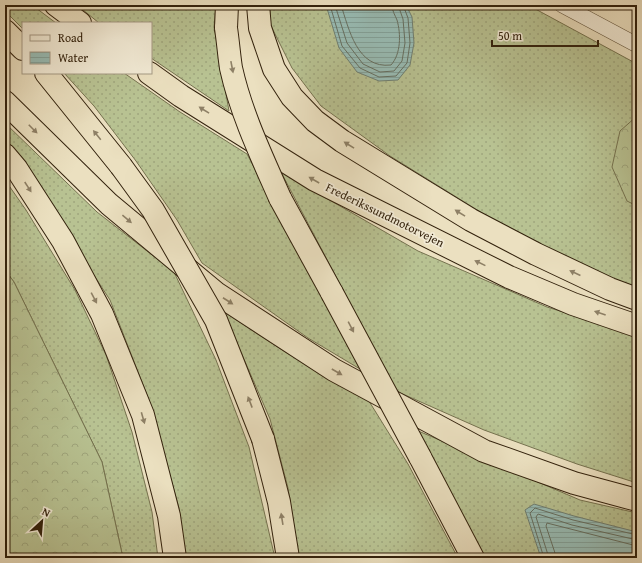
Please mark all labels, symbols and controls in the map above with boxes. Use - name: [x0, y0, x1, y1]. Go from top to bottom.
- legend: [22, 22, 152, 74]
- scale bar: [492, 22, 598, 48]
- text: 50 m: [498, 27, 522, 44]
- text: Road: [58, 29, 84, 46]
- text: Water: [58, 49, 88, 66]
- one-way arrow: [229, 61, 235, 73]
- one-way arrow: [198, 107, 210, 114]
- one-way arrow: [28, 125, 38, 134]
- one-way arrow: [92, 130, 101, 141]
- one-way arrow: [343, 142, 355, 149]
- one-way arrow: [308, 176, 320, 183]
- street label: Frederikssundmotorvejen: [323, 178, 448, 251]
- one-way arrow: [24, 181, 32, 192]
- one-way arrow: [454, 210, 466, 217]
- one-way arrow: [121, 215, 132, 224]
- one-way arrow: [475, 260, 486, 266]
- one-way arrow: [570, 270, 581, 276]
- one-way arrow: [91, 293, 97, 304]
- one-way arrow: [223, 297, 233, 305]
- one-way arrow: [594, 310, 606, 316]
- one-way arrow: [348, 321, 354, 333]
- one-way arrow: [331, 368, 343, 375]
- one-way arrow: [246, 396, 252, 408]
- one-way arrow: [140, 413, 146, 425]
- north arrow: [22, 501, 62, 541]
- text: N: [40, 503, 54, 521]
- one-way arrow: [279, 513, 285, 526]

